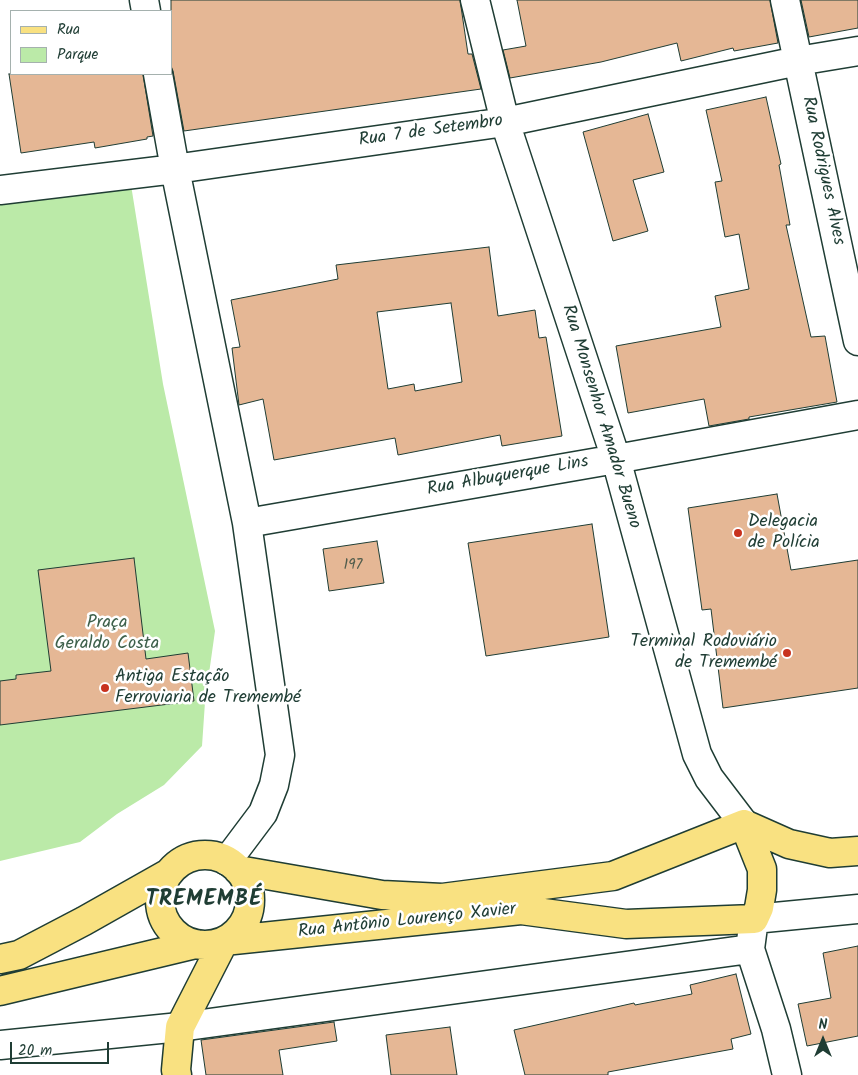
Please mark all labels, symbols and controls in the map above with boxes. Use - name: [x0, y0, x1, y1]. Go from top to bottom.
- legend: [10, 10, 172, 75]
- text: Rua: [57, 18, 80, 42]
- text: Parque: [57, 43, 98, 67]
- street label: Rua Rodrigues Alves: [796, 95, 848, 247]
- street label: Rua 7 de Setembro: [358, 111, 504, 153]
- street label: Rua Monsenhor Amador Bueno: [556, 302, 644, 532]
- street label: Rua Albuquerque Lins: [426, 452, 590, 502]
- place label: Delegacia de Polícia: [748, 512, 820, 554]
- marker: Delegacia de Polícia: [732, 527, 744, 539]
- house number: 197: [344, 557, 362, 575]
- park label: Praça Geraldo Costa: [55, 613, 159, 656]
- place label: Terminal Rodoviário de Tremembé: [630, 632, 777, 674]
- marker: Terminal Rodoviário de Tremembé: [781, 647, 793, 659]
- place label: Antiga Estação Ferroviaria de Tremembé: [115, 667, 301, 710]
- marker: Antiga Estação Ferroviaria de Tremembé: [99, 682, 111, 694]
- district label: TREMEMBÉ: [145, 888, 263, 914]
- street label: Rua Antônio Lourenço Xavier: [297, 900, 517, 944]
- text: N: [819, 1014, 827, 1036]
- north arrow: [798, 1015, 848, 1065]
- scale bar: [12, 1032, 111, 1064]
- text: 20 m: [18, 1039, 52, 1063]

